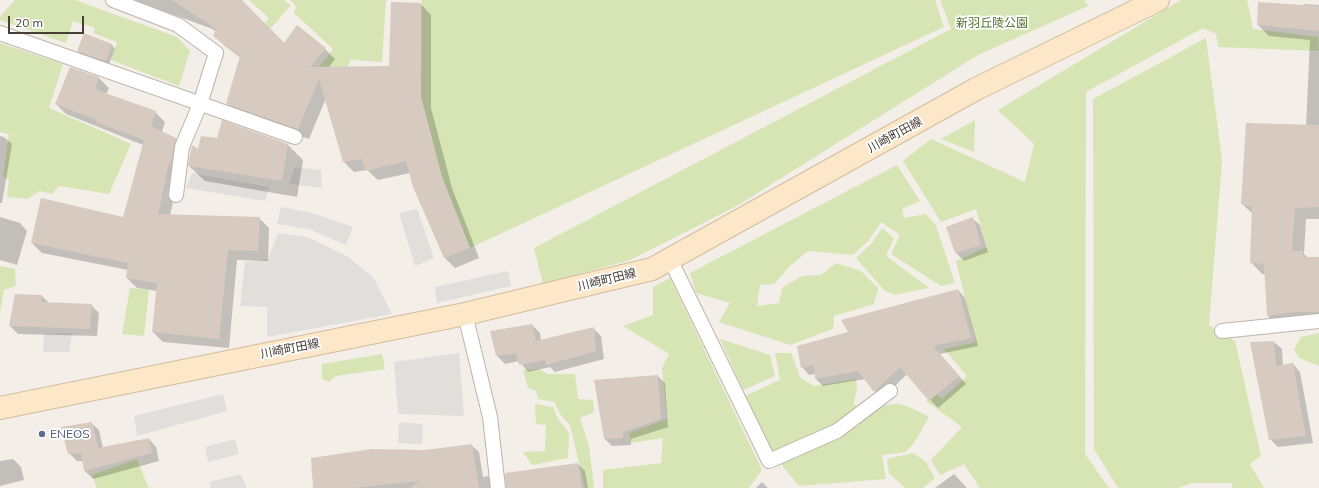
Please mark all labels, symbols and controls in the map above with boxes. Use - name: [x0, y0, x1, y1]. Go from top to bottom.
- scale bar: [10, 8, 86, 34]
- text: 20 m: [15, 15, 43, 30]
- park label: 新羽丘陵公園: [956, 16, 1028, 30]
- street label: 川崎町田線: [865, 114, 925, 156]
- street label: 川崎町田線: [576, 266, 638, 294]
- street label: 川崎町田線: [259, 336, 321, 362]
- place label: ENEOS: [50, 427, 90, 441]
- marker: ENEOS: [37, 429, 47, 439]

